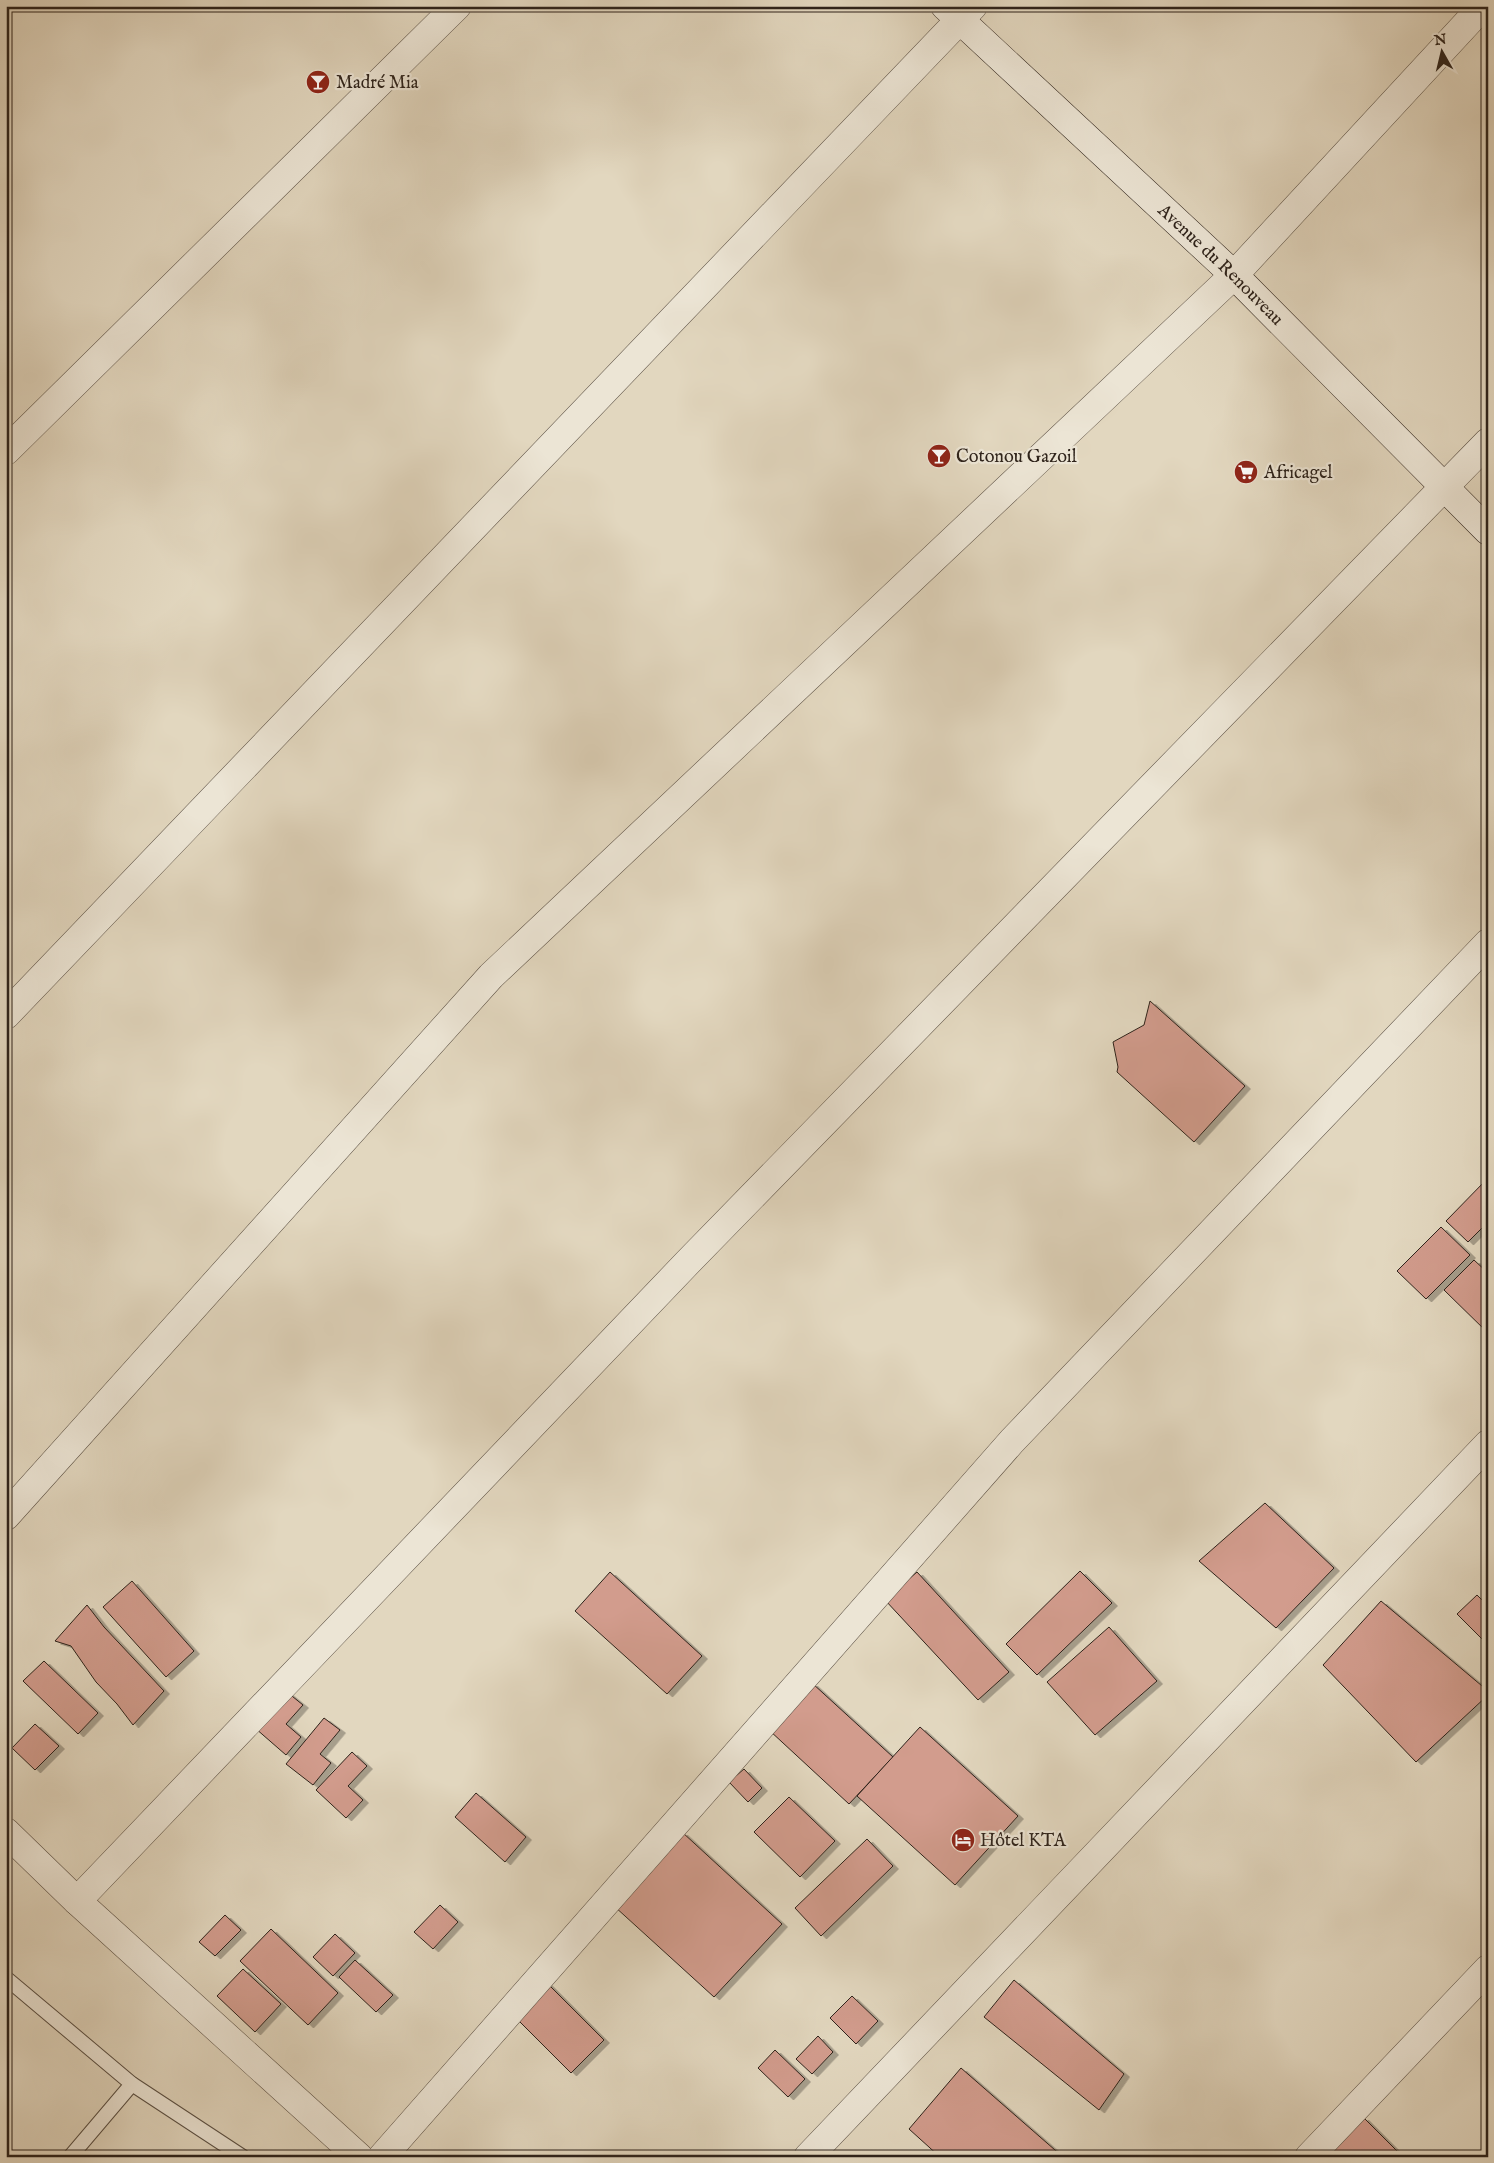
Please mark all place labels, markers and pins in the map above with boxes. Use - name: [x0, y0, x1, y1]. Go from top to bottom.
- bar icon: Madré Mia: [305, 69, 331, 95]
- place label: Madré Mia: [336, 72, 419, 95]
- bar icon: Cotonou Gazoil: [926, 443, 952, 469]
- place label: Cotonou Gazoil: [956, 446, 1077, 469]
- supermarket icon: Africagel: [1233, 459, 1259, 485]
- place label: Africagel: [1263, 462, 1333, 485]
- hotel icon: Hôtel KTA: [950, 1827, 976, 1853]
- place label: Hôtel KTA: [980, 1830, 1067, 1853]

